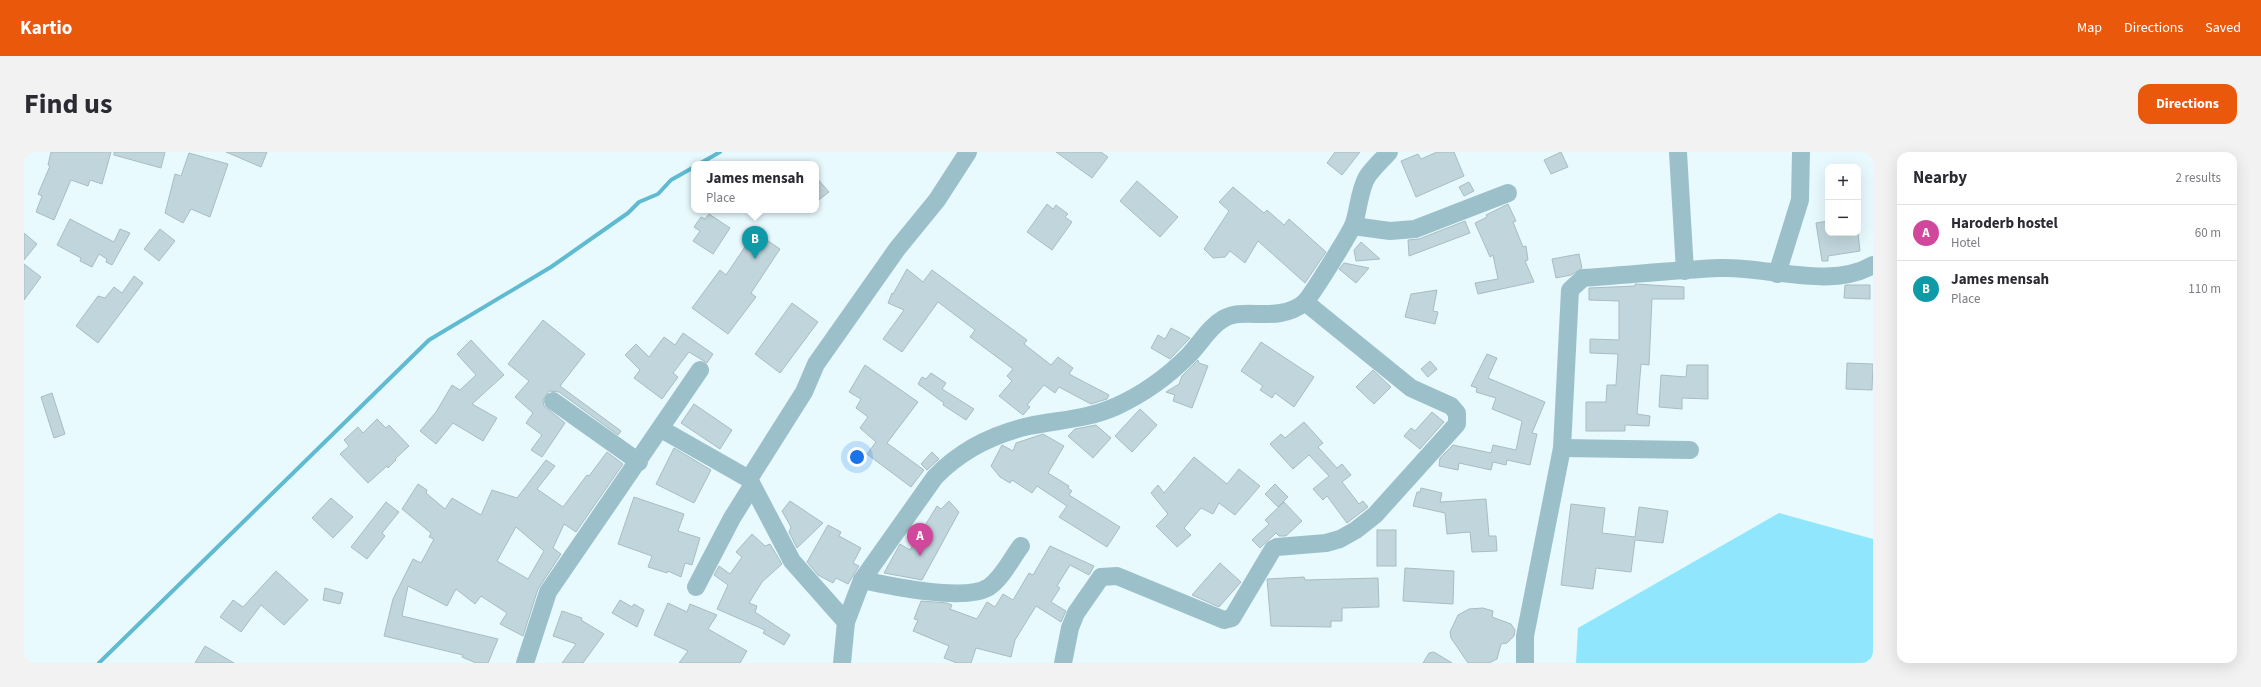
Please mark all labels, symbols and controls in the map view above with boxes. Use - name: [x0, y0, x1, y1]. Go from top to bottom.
- text: Kartio: [20, 15, 72, 42]
- text: Map: [2077, 18, 2102, 38]
- text: Directions: [2124, 18, 2183, 38]
- text: Saved: [2205, 18, 2241, 38]
- text: Find us: [24, 84, 112, 124]
- button: Directions: [2138, 84, 2237, 124]
- popup: [691, 161, 819, 213]
- map controls: [1825, 164, 1861, 236]
- button: +: [1825, 164, 1861, 200]
- text: Nearby: [1913, 166, 1967, 190]
- text: James mensah: [706, 168, 804, 189]
- text: 2 results: [2176, 169, 2221, 187]
- text: Place: [706, 189, 735, 207]
- button: −: [1825, 200, 1861, 236]
- text: Haroderb hostel: [1951, 213, 2058, 234]
- text: A: [1922, 224, 1930, 242]
- text: 60 m: [2195, 224, 2221, 242]
- pin: B: [742, 226, 768, 259]
- text: Hotel: [1951, 234, 1980, 252]
- text: James mensah: [1951, 269, 2049, 290]
- text: B: [1922, 280, 1930, 298]
- text: 110 m: [2188, 280, 2221, 298]
- text: Place: [1951, 290, 1980, 308]
- your location: [847, 447, 867, 467]
- pin: A: [907, 523, 933, 556]

